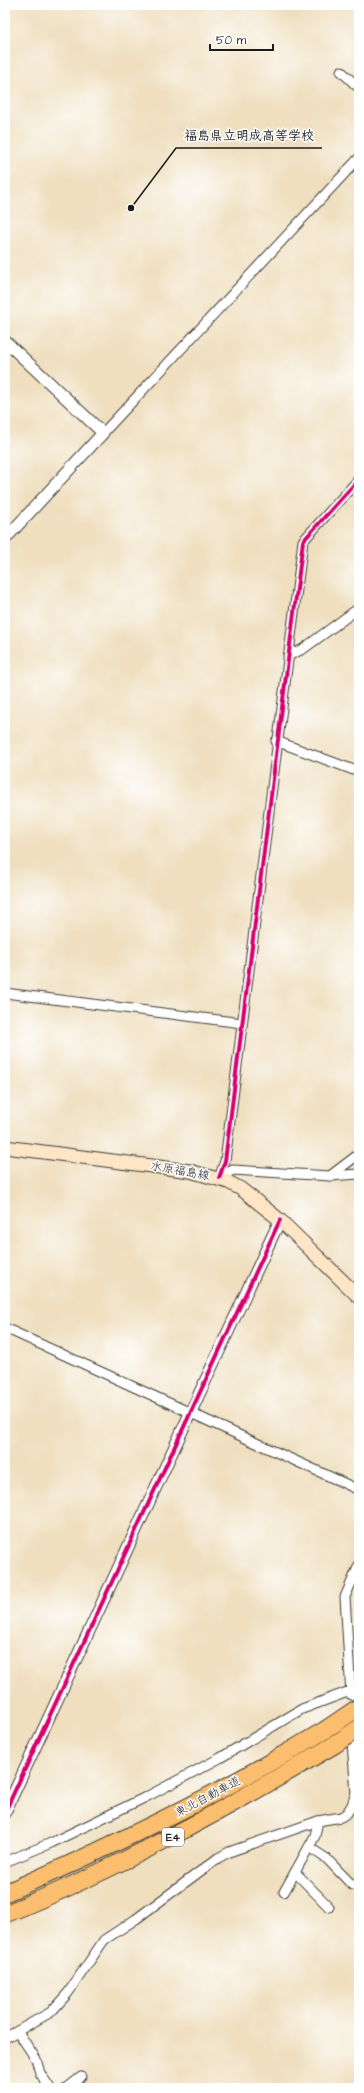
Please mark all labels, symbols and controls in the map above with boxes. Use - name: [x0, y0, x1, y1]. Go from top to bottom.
- scale bar: [210, 26, 273, 52]
- text: 50 m: [216, 32, 247, 49]
- callout: 福島県立明成高等学校: [176, 123, 322, 148]
- text: 福島県立明成高等学校: [184, 127, 314, 145]
- street label: 水原福島線: [149, 1157, 211, 1185]
- street label: 東北自動車道: [172, 1773, 244, 1821]
- road number: E4: [162, 1828, 184, 1846]

